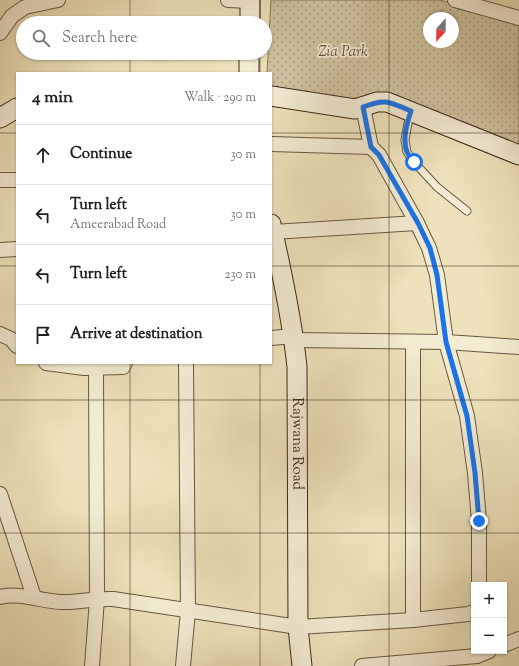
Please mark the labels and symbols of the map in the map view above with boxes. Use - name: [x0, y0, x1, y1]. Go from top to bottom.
- north arrow: [423, 12, 459, 48]
- park label: Zia Park: [318, 42, 368, 63]
- route start: [405, 153, 423, 171]
- street label: Rajwana Road: [287, 397, 308, 490]
- route end: [470, 512, 488, 530]

